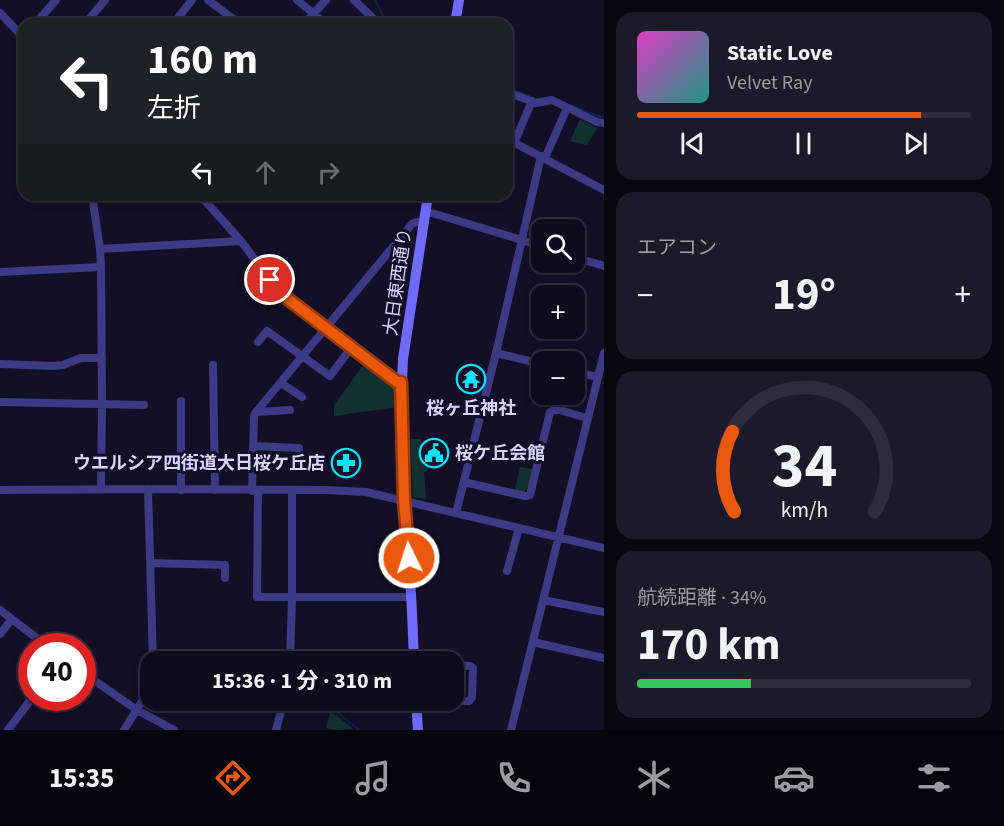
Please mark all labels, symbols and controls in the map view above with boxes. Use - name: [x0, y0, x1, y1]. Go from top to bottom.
- text: 160 m: [147, 30, 258, 90]
- text: Static Love: [727, 37, 833, 69]
- icon: left: [48, 42, 126, 120]
- text: Velvet Ray: [727, 69, 813, 97]
- text: 左折: [147, 89, 201, 128]
- icon: previous: [676, 127, 709, 160]
- icon: pause: [787, 127, 820, 160]
- icon: next: [899, 127, 932, 160]
- icon: left: [186, 156, 219, 189]
- icon: ahead: [249, 156, 282, 189]
- icon: right: [312, 156, 345, 189]
- map controls: [531, 219, 585, 405]
- button: search: [531, 219, 585, 273]
- street label: 大日東西通り: [378, 227, 418, 337]
- text: エアコン: [637, 234, 717, 262]
- pin: [244, 254, 295, 305]
- icon: arrive: [253, 263, 286, 296]
- text: 19°: [772, 263, 836, 327]
- text: −: [637, 272, 653, 319]
- text: +: [955, 272, 971, 319]
- button: +: [531, 285, 585, 339]
- button: −: [531, 351, 585, 405]
- temple icon: 桜ヶ丘神社: [455, 363, 487, 395]
- place label: 桜ヶ丘神社: [426, 396, 516, 421]
- text: 34: [771, 422, 837, 511]
- public building icon: 桜ケ丘会館: [418, 437, 450, 469]
- place label: 桜ケ丘会館: [455, 441, 545, 466]
- pharmacy icon: ウエルシア四街道大日桜ケ丘店: [330, 447, 362, 479]
- place label: ウエルシア四街道大日桜ケ丘店: [73, 451, 325, 476]
- text: km/h: [780, 495, 828, 526]
- position arrow: [377, 526, 441, 590]
- text: 航続距離 · 34%: [637, 584, 766, 612]
- text: 170 km: [637, 613, 781, 677]
- speed limit sign: 40: [18, 633, 96, 711]
- text: 15:36 · 1 分 · 310 m: [212, 665, 392, 697]
- icon: directions: [212, 757, 254, 799]
- icon: music: [352, 757, 394, 799]
- icon: phone: [493, 757, 535, 799]
- icon: climate: [633, 757, 675, 799]
- icon: car: [773, 757, 815, 799]
- icon: filters: [913, 757, 955, 799]
- text: 15:35: [49, 759, 114, 798]

